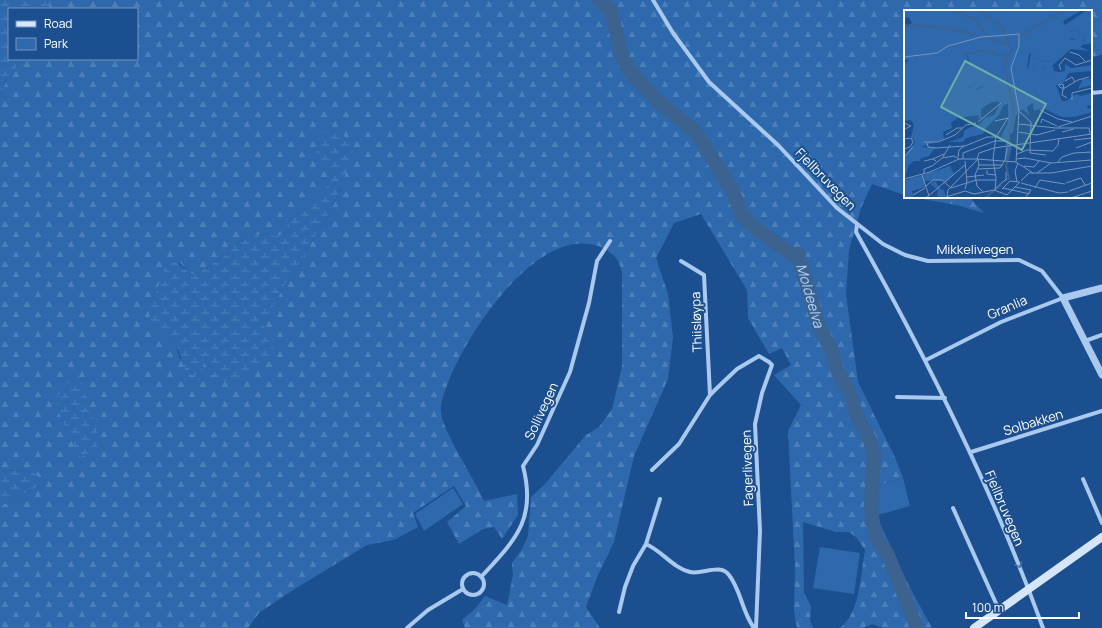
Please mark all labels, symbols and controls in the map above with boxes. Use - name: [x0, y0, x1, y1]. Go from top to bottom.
- legend: [8, 8, 138, 60]
- inset map: [904, 10, 1092, 198]
- text: Road: [44, 15, 72, 32]
- text: Park: [44, 35, 69, 52]
- street label: Fjellbruvegen: [792, 144, 860, 214]
- street label: Mikkelivegen: [936, 240, 1014, 258]
- water label: Moldeelva: [792, 261, 829, 331]
- street label: Thiisløypa: [686, 291, 706, 353]
- street label: Granlia: [984, 291, 1030, 323]
- street label: Sollivegen: [520, 379, 562, 443]
- street label: Solbakken: [1001, 404, 1065, 440]
- street label: Fagerlivegen: [737, 430, 757, 506]
- street label: Fjellbruvegen: [981, 468, 1029, 548]
- one-way arrow: [1014, 561, 1022, 569]
- scale bar: [966, 594, 1079, 620]
- text: 100 m: [972, 599, 1004, 616]

